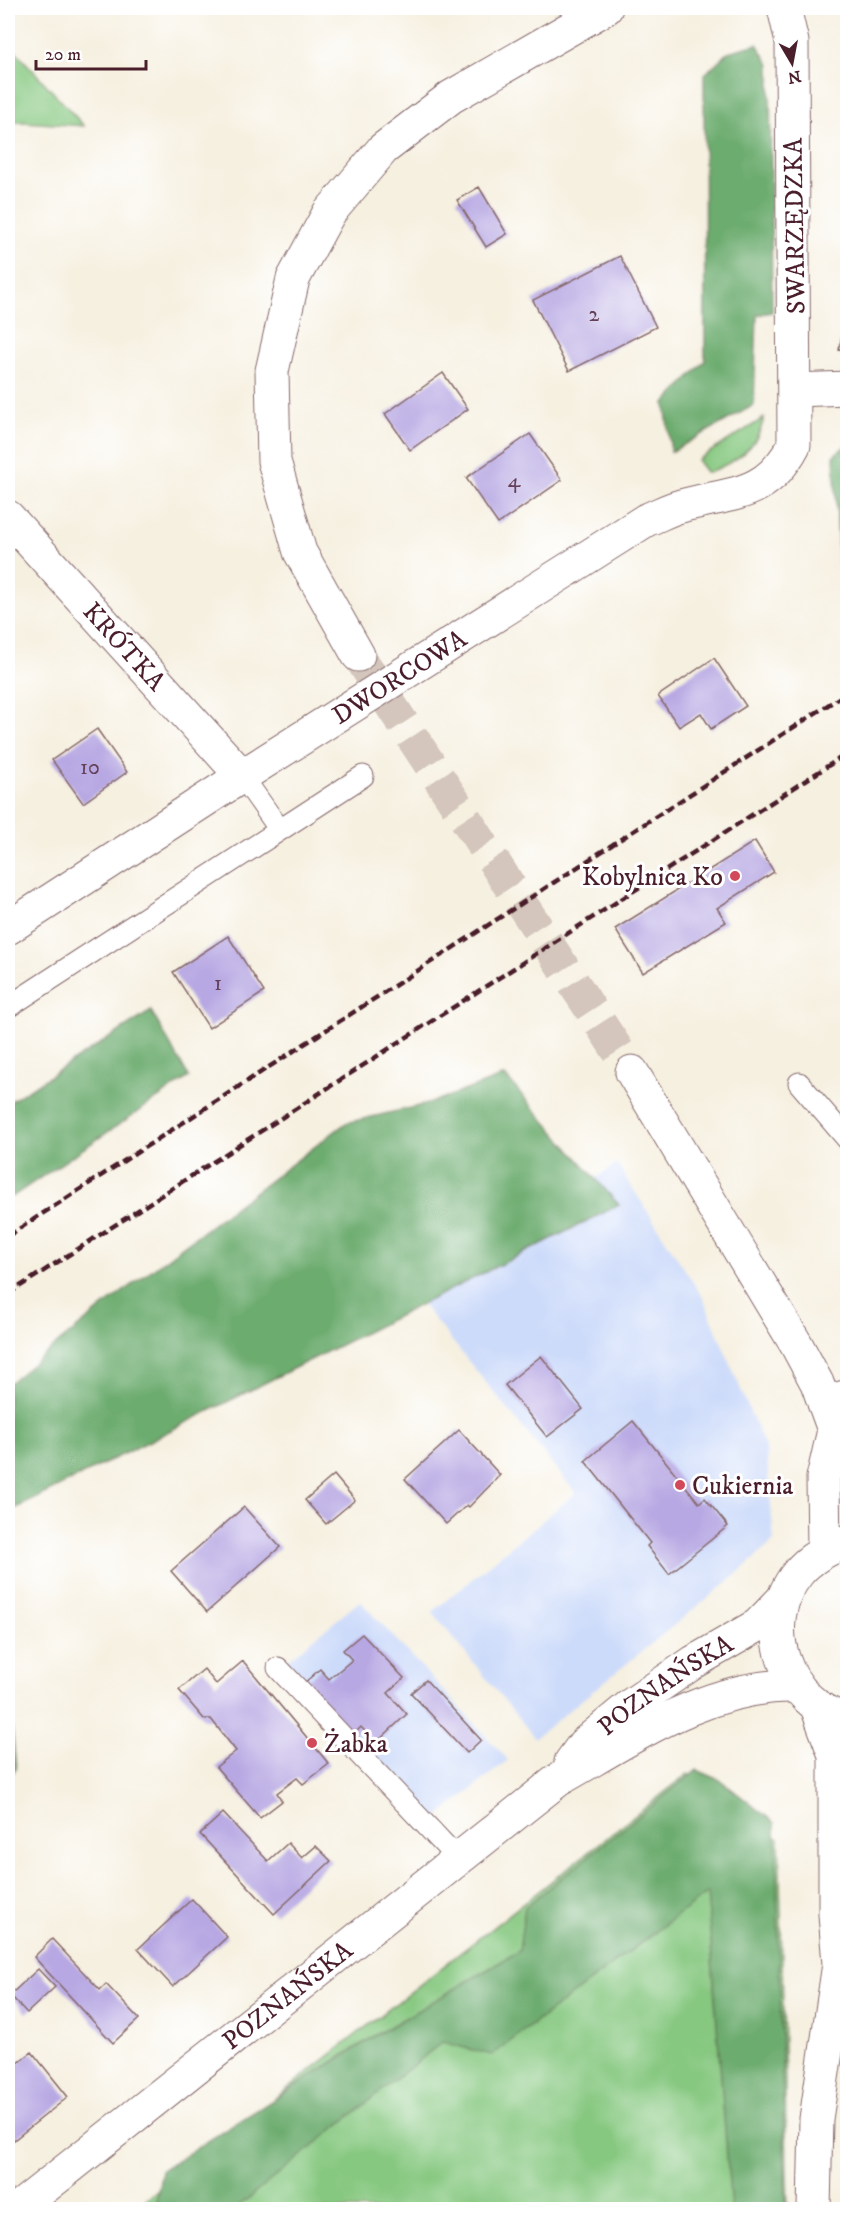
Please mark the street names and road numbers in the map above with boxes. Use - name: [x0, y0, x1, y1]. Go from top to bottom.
- street label: SWARZĘDZKA: [777, 137, 814, 315]
- street label: KRÓTKA: [75, 596, 172, 699]
- street label: DWORCOWA: [326, 623, 474, 733]
- street label: POZNAŃSKA: [591, 1628, 740, 1744]
- street label: POZNAŃSKA: [216, 1934, 360, 2058]

